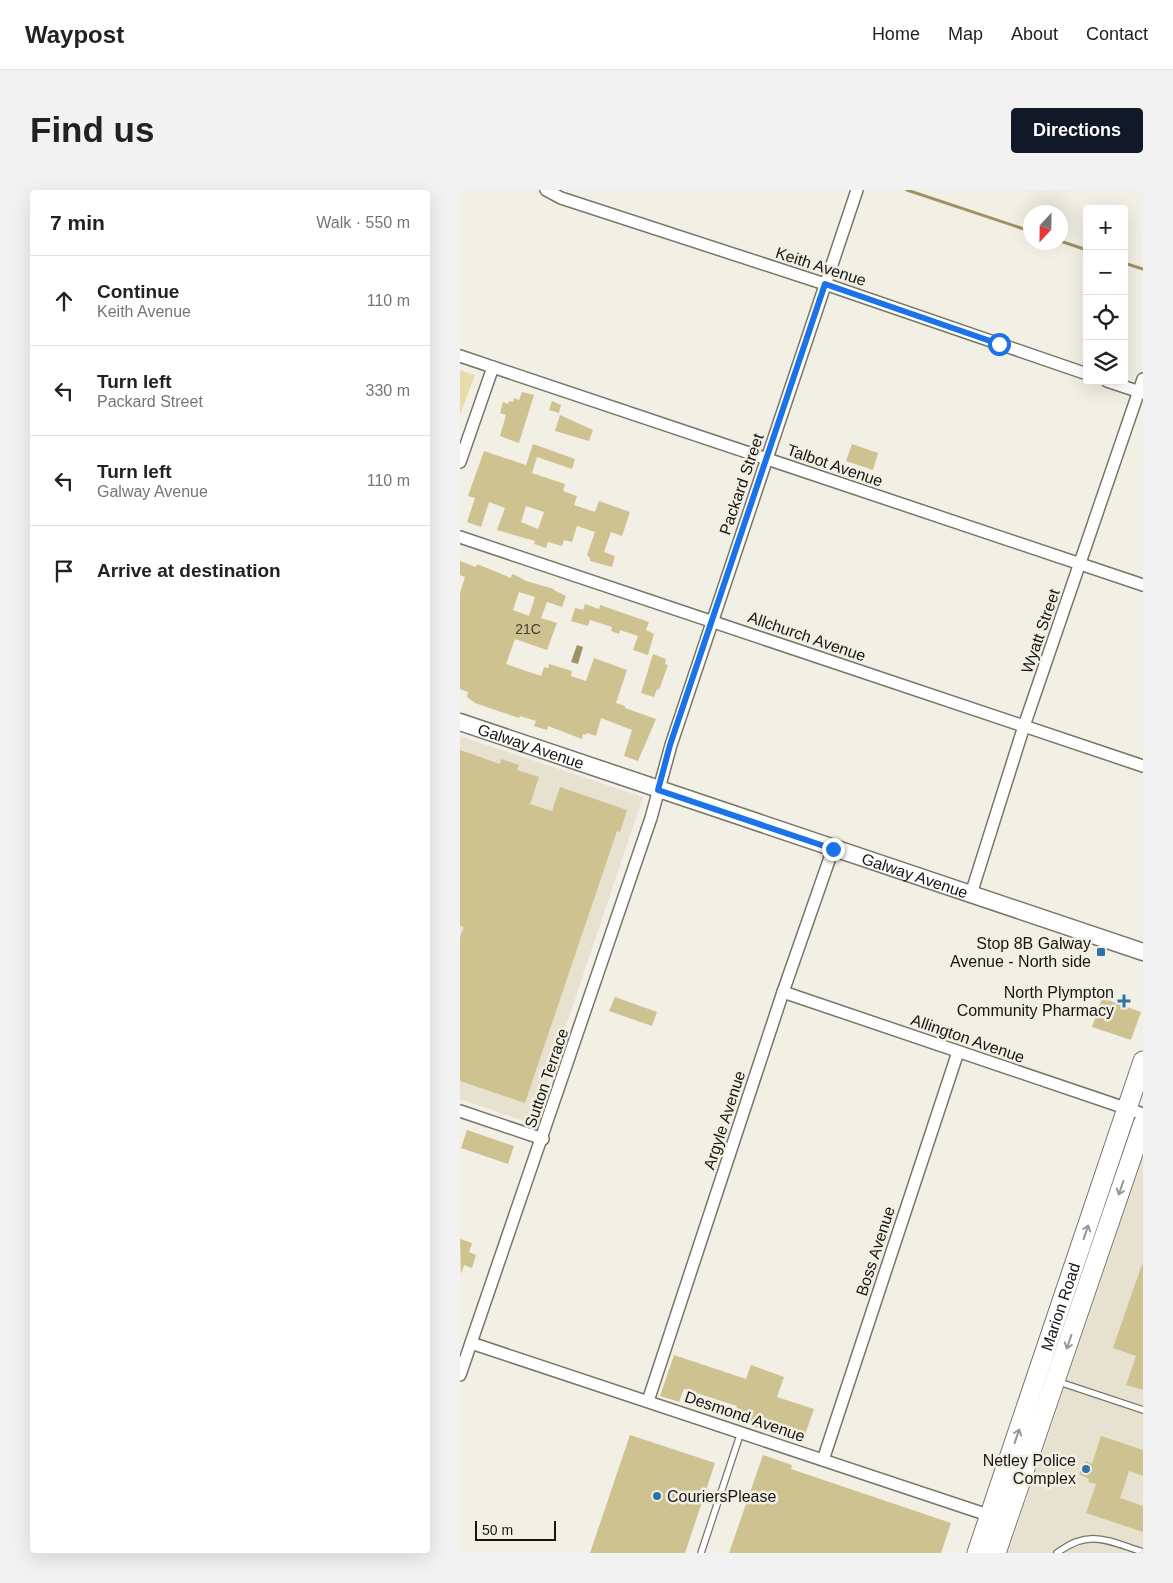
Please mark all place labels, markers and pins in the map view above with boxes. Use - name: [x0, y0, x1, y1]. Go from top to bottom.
- place label: Stop 8B Galway Avenue - North side: [950, 935, 1091, 970]
- marker: Stop 8B Galway Avenue - North side: [1095, 946, 1107, 958]
- place label: North Plympton Community Pharmacy: [957, 984, 1114, 1019]
- marker: North Plympton Community Pharmacy: [1118, 995, 1130, 1007]
- place label: Netley Police Complex: [983, 1452, 1076, 1487]
- marker: Netley Police Complex: [1080, 1463, 1092, 1475]
- place label: CouriersPlease: [667, 1488, 776, 1505]
- marker: CouriersPlease: [651, 1490, 663, 1502]

